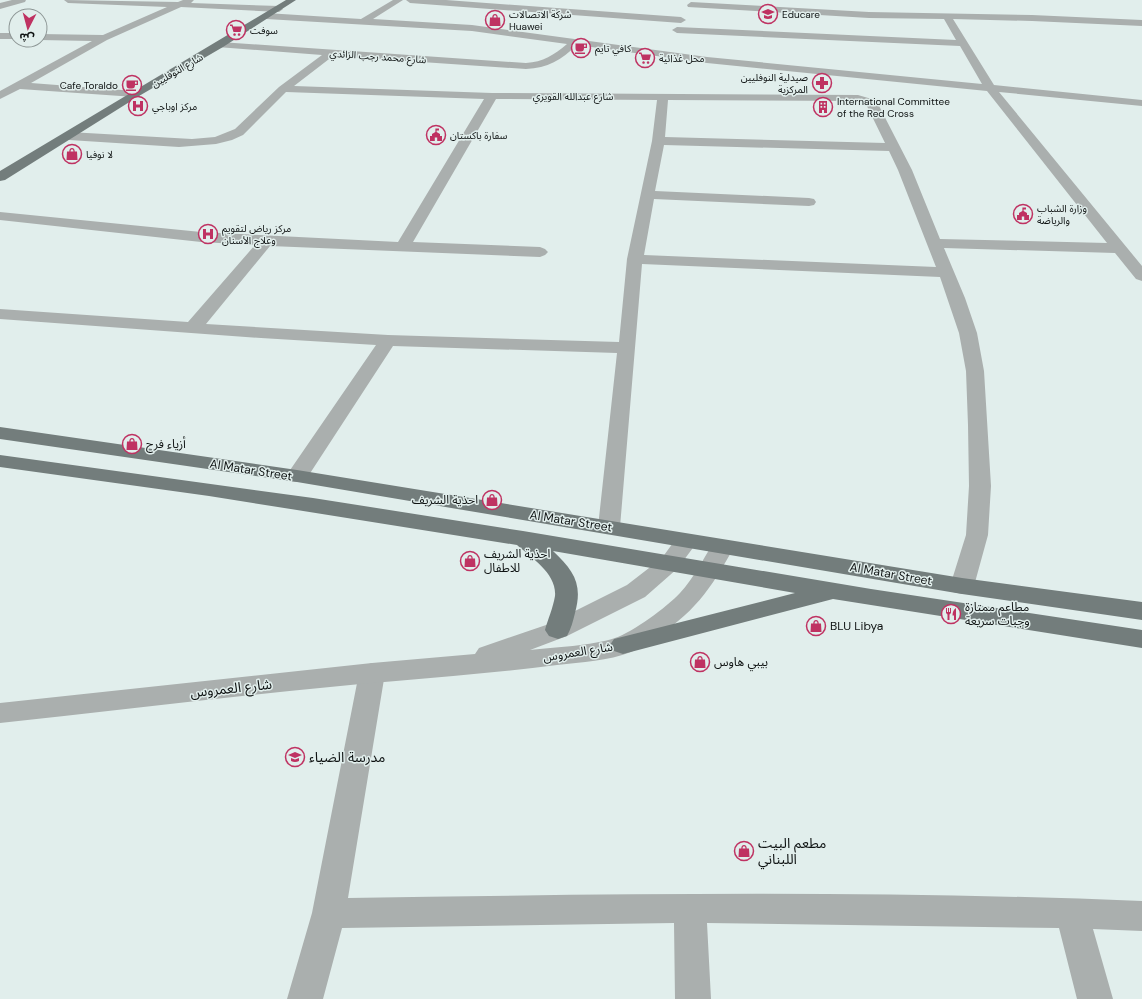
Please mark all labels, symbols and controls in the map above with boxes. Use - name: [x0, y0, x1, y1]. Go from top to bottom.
- school or university icon: Educare: [757, 3, 779, 25]
- north arrow: [8, 8, 48, 48]
- place label: شركة الاتصالات Huawei: [509, 8, 572, 33]
- place label: Educare: [782, 8, 820, 21]
- shop icon: شركة الاتصالات Huawei: [484, 9, 506, 31]
- supermarket icon: سوفت: [225, 19, 247, 41]
- place label: سوفت: [250, 24, 278, 37]
- text: ش: [19, 30, 35, 46]
- cafe icon: كافي تايم: [570, 37, 592, 59]
- place label: كافي تايم: [595, 42, 632, 56]
- street label: شارع محمد رجب الزائدي: [329, 47, 427, 68]
- supermarket icon: محل غذائية: [634, 47, 656, 69]
- street label: شارع النوفليين: [149, 50, 206, 91]
- place label: محل غذائية: [659, 52, 705, 65]
- place label: صيدلية النوفليين المركزية: [741, 71, 808, 96]
- pharmacy icon: صيدلية النوفليين المركزية: [811, 72, 833, 94]
- cafe icon: Cafe Toraldo: [121, 74, 143, 96]
- place label: Cafe Toraldo: [60, 79, 118, 92]
- street label: شارع عبدالله القويري: [533, 90, 613, 104]
- hospital icon: مركز اوباجي: [127, 95, 149, 117]
- place label: International Committee of the Red Cross: [837, 95, 950, 120]
- building icon: International Committee of the Red Cross: [812, 96, 834, 118]
- place label: مركز اوباجي: [152, 100, 197, 114]
- public building icon: سفارة باكستان: [425, 124, 447, 146]
- place label: سفارة باكستان: [450, 129, 508, 142]
- shop icon: لا نوفيا: [61, 143, 83, 165]
- place label: لا نوفيا: [86, 148, 113, 161]
- place label: وزارة الشباب والرياضة: [1037, 202, 1087, 227]
- public building icon: وزارة الشباب والرياضة: [1012, 203, 1034, 225]
- place label: مركز رياض لتقويم وعلاج الأسنان: [222, 222, 291, 248]
- hospital icon: مركز رياض لتقويم وعلاج الأسنان: [197, 223, 219, 245]
- shop icon: أزياء فرح: [121, 433, 143, 455]
- place label: أزياء فرح: [146, 436, 186, 453]
- street label: Al Matar Street: [209, 456, 294, 484]
- shop icon: احذية الشريف: [481, 489, 503, 511]
- place label: احذية الشريف: [412, 492, 478, 508]
- street label: Al Matar Street: [529, 507, 614, 535]
- place label: احذية الشريف للاطفال: [484, 546, 550, 576]
- shop icon: احذية الشريف للاطفال: [459, 550, 481, 572]
- street label: Al Matar Street: [849, 559, 934, 589]
- place label: مطاعم ممتازة وجبات سريعة: [965, 599, 1030, 629]
- restaurant icon: مطاعم ممتازة وجبات سريعة: [940, 603, 962, 625]
- shop icon: BLU Libya: [805, 615, 827, 637]
- place label: BLU Libya: [830, 618, 883, 634]
- street label: شارع العمروس: [542, 639, 614, 666]
- shop icon: بيبي هاوس: [689, 651, 711, 673]
- place label: بيبي هاوس: [714, 654, 768, 672]
- street label: شارع العمروس: [189, 675, 273, 703]
- school or university icon: مدرسة الضياء: [284, 746, 306, 768]
- place label: مدرسة الضياء: [309, 748, 385, 766]
- place label: مطعم البيت اللبناني: [758, 834, 826, 870]
- shop icon: مطعم البيت اللبناني: [733, 840, 755, 862]

